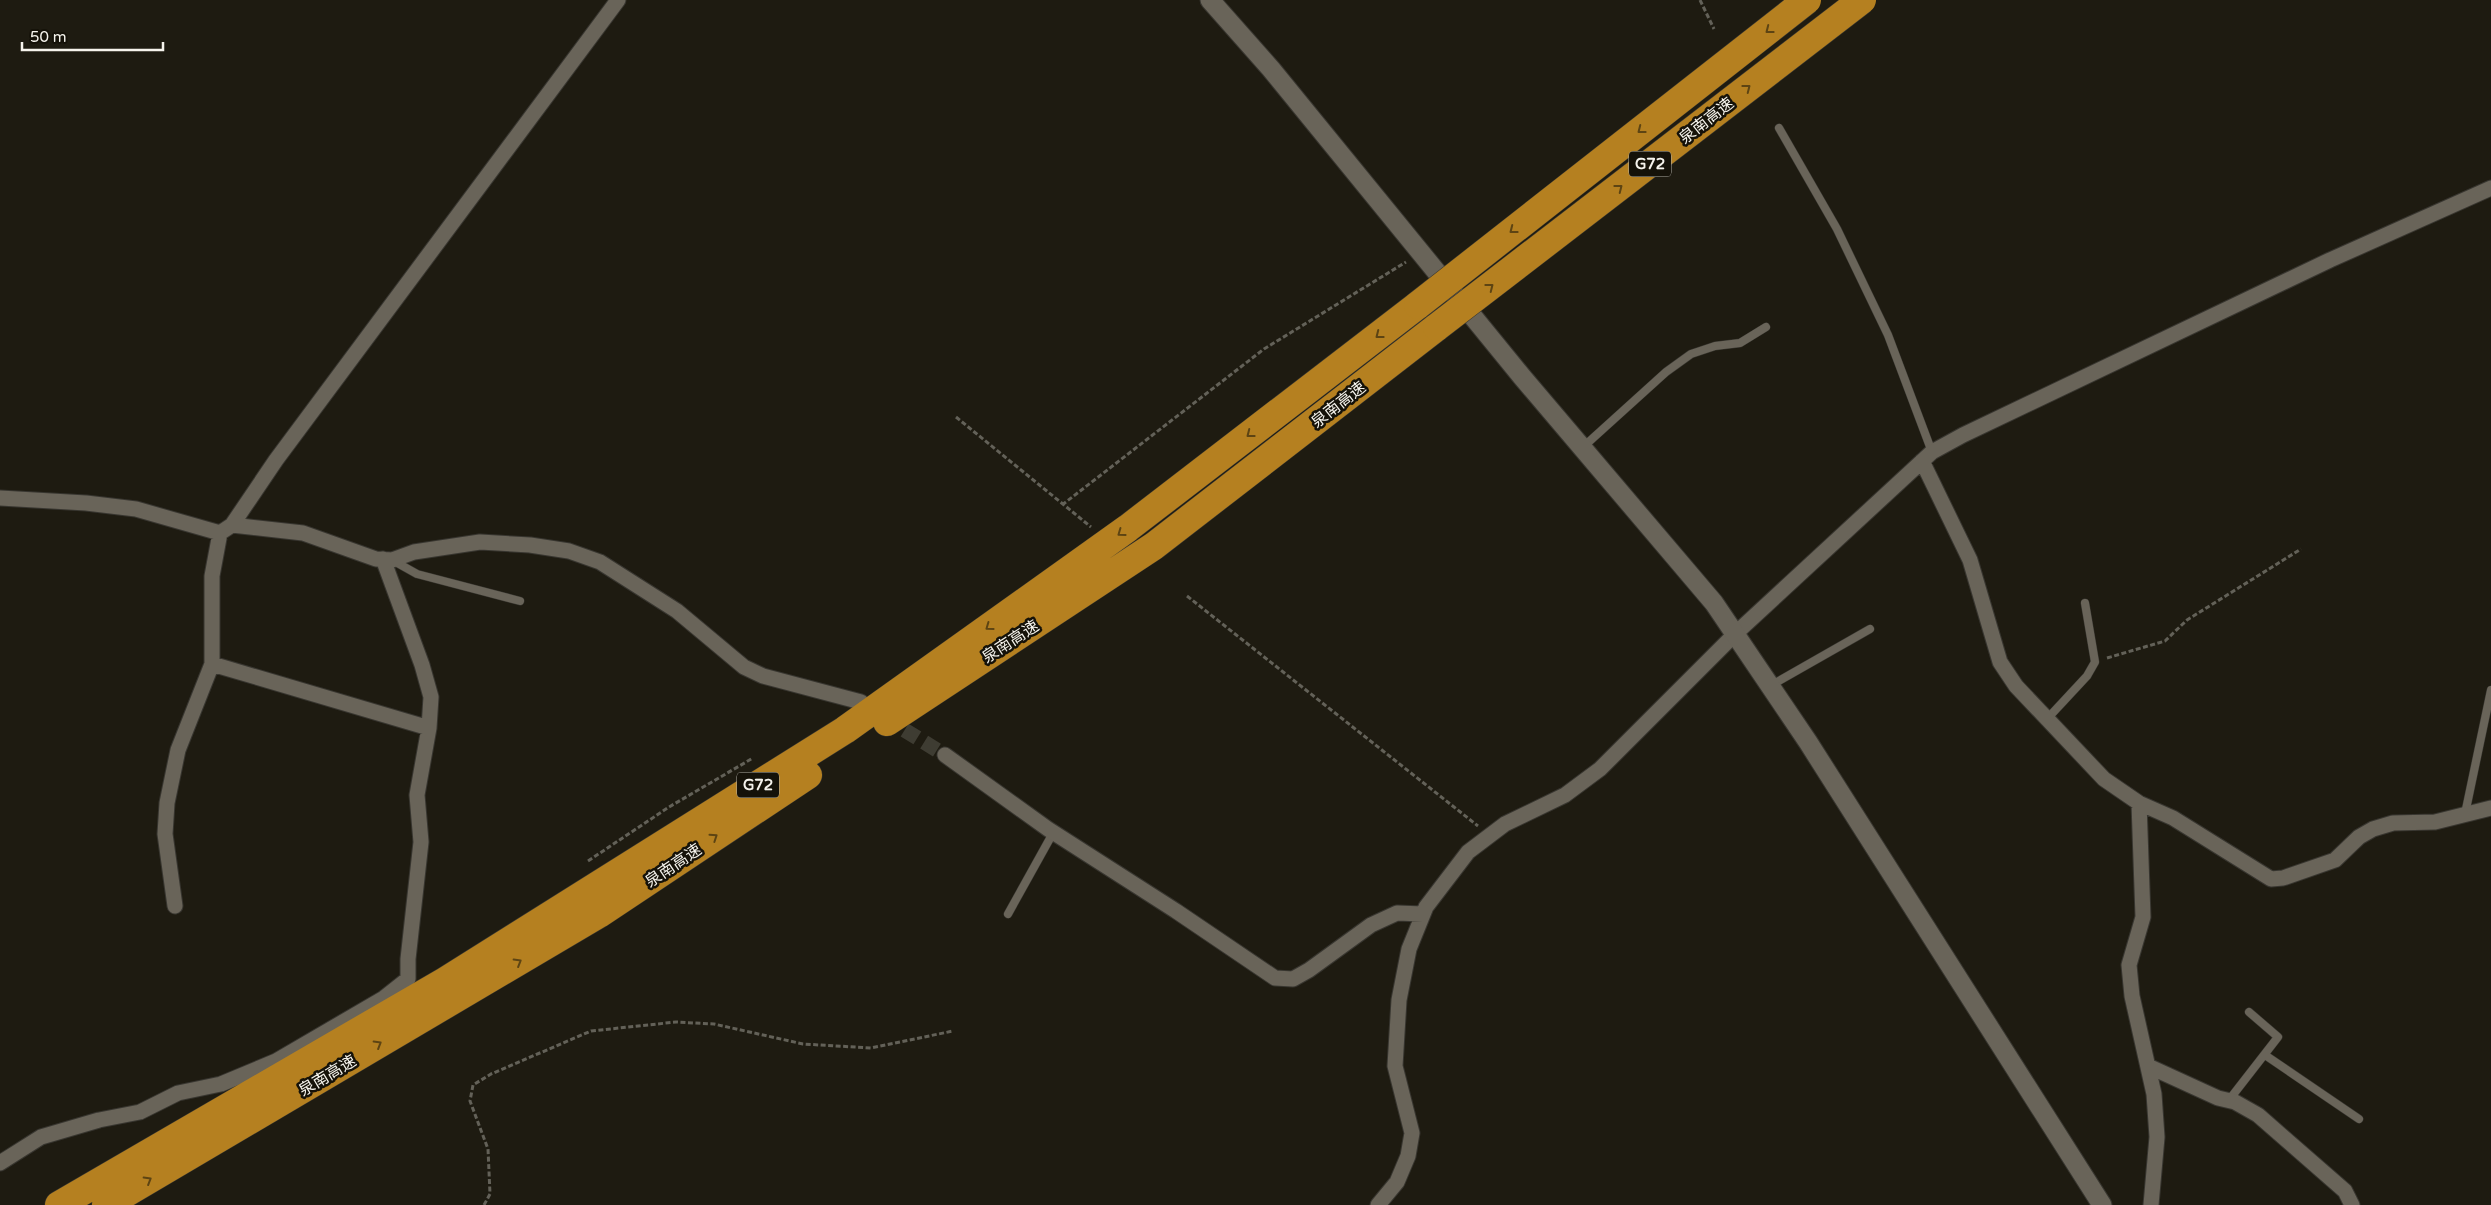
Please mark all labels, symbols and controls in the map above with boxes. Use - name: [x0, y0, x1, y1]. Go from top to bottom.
- scale bar: [22, 20, 164, 52]
- one-way arrow: [1765, 24, 1775, 33]
- text: 50 m: [30, 28, 67, 46]
- one-way arrow: [1741, 86, 1750, 94]
- street label: 泉南高速: [1675, 93, 1738, 148]
- one-way arrow: [1638, 125, 1647, 133]
- road number: G72: [1629, 152, 1671, 176]
- one-way arrow: [1613, 184, 1622, 193]
- one-way arrow: [1510, 225, 1519, 233]
- one-way arrow: [1484, 284, 1493, 292]
- one-way arrow: [1376, 329, 1385, 337]
- street label: 泉南高速: [1307, 377, 1370, 432]
- one-way arrow: [1246, 428, 1256, 437]
- one-way arrow: [1117, 527, 1127, 536]
- street label: 泉南高速: [978, 616, 1043, 668]
- one-way arrow: [985, 621, 995, 630]
- road number: G72: [737, 772, 779, 798]
- one-way arrow: [709, 834, 718, 844]
- street label: 泉南高速: [641, 840, 706, 892]
- one-way arrow: [513, 958, 522, 968]
- one-way arrow: [373, 1041, 382, 1051]
- street label: 泉南高速: [295, 1051, 360, 1101]
- one-way arrow: [142, 1177, 151, 1187]

